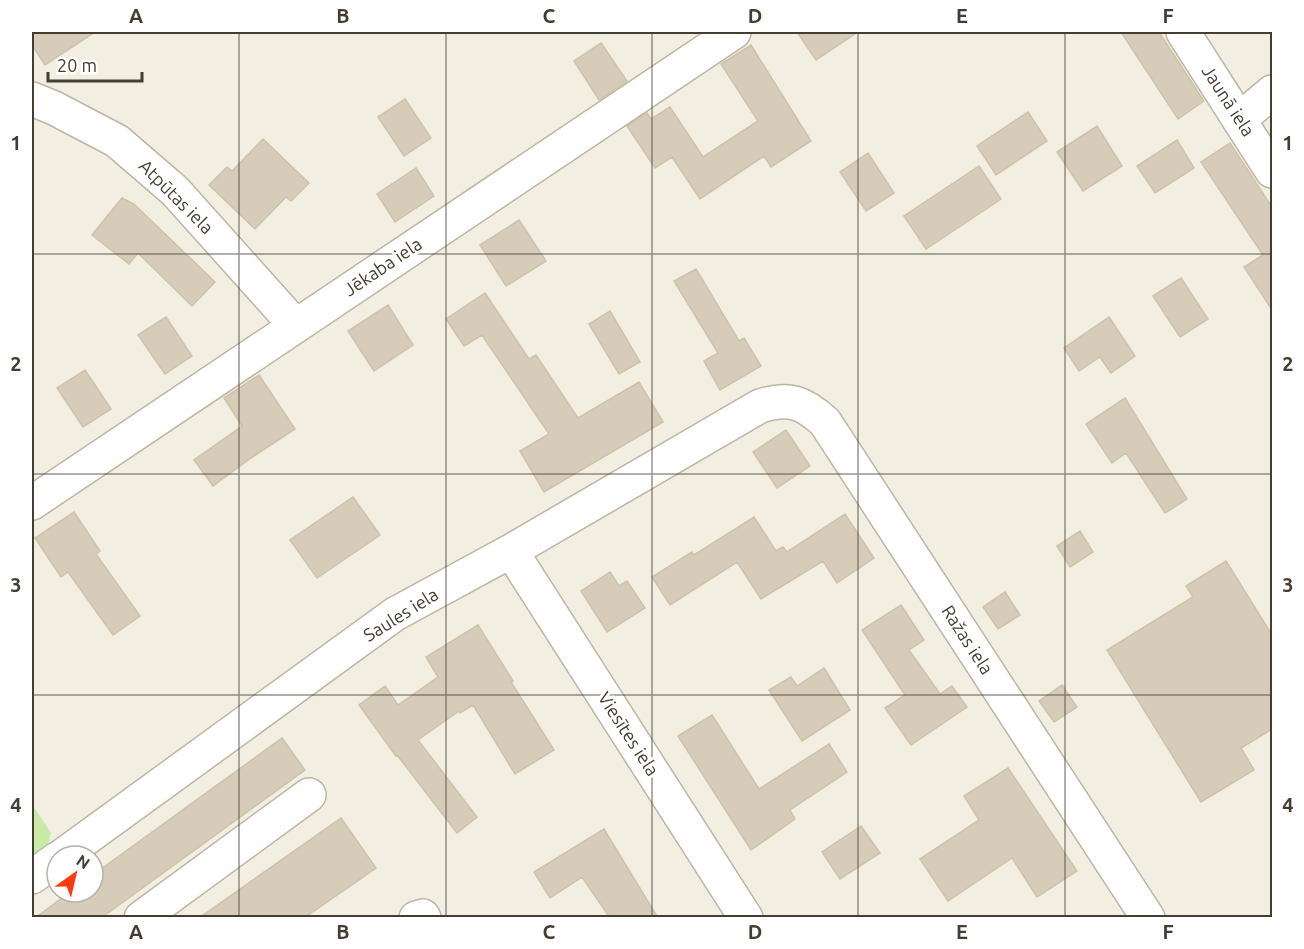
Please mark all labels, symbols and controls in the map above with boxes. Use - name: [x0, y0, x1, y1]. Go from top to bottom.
- text: A: [129, 4, 143, 27]
- text: B: [336, 4, 350, 27]
- text: C: [543, 4, 556, 27]
- text: D: [748, 4, 762, 27]
- text: E: [956, 4, 968, 27]
- text: F: [1162, 4, 1174, 27]
- scale bar: [48, 45, 142, 83]
- text: 20 m: [57, 55, 97, 75]
- street label: Jaunā iela: [1199, 61, 1259, 140]
- text: 1: [10, 131, 22, 154]
- text: 1: [1282, 131, 1294, 154]
- street label: Atpūtas iela: [136, 155, 218, 237]
- street label: Jēkaba iela: [340, 233, 425, 299]
- text: 2: [10, 352, 22, 375]
- text: 2: [1282, 352, 1294, 375]
- text: 3: [10, 573, 22, 596]
- text: 3: [1282, 573, 1294, 596]
- street label: Saules iela: [360, 583, 441, 645]
- street label: Ražas iela: [938, 601, 998, 678]
- street label: Viesītes iela: [594, 688, 663, 779]
- text: 4: [10, 793, 22, 816]
- text: 4: [1282, 793, 1294, 816]
- north arrow: [45, 844, 105, 904]
- text: N: [73, 851, 93, 872]
- text: A: [129, 920, 143, 943]
- text: B: [336, 920, 350, 943]
- text: C: [543, 920, 556, 943]
- text: D: [748, 920, 762, 943]
- text: E: [956, 920, 968, 943]
- text: F: [1162, 920, 1174, 943]

